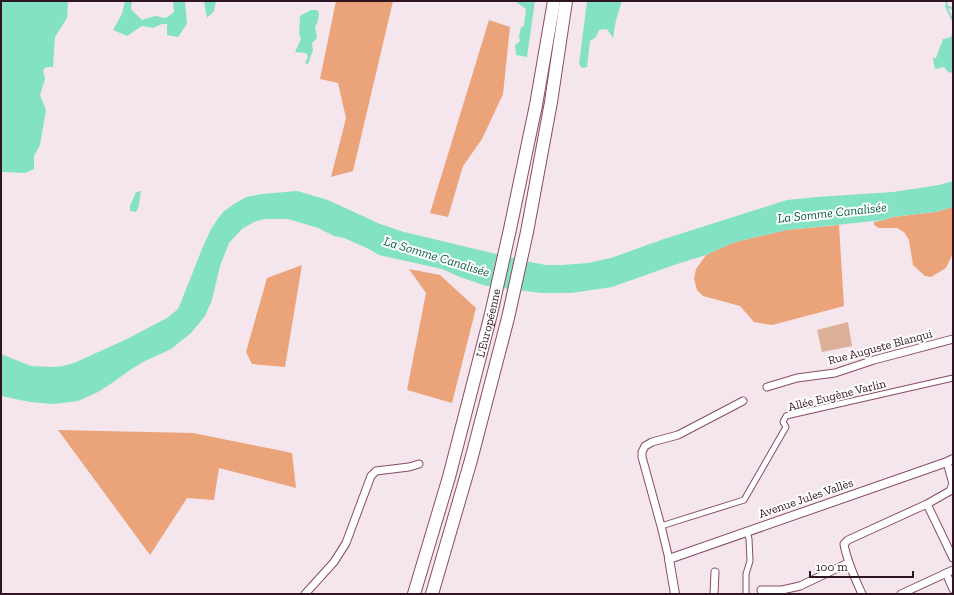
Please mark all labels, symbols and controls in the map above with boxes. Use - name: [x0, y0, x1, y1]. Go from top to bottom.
- water label: La Somme Canalisée: [777, 199, 888, 226]
- water label: La Somme Canalisée: [382, 233, 492, 280]
- street label: L'Européenne: [473, 287, 504, 359]
- street label: Rue Auguste Blanqui: [826, 326, 934, 368]
- street label: Allée Eugène Varlin: [787, 376, 887, 414]
- street label: Avenue Jules Vallès: [757, 475, 855, 521]
- scale bar: [810, 553, 913, 579]
- text: 100 m: [816, 560, 848, 574]

